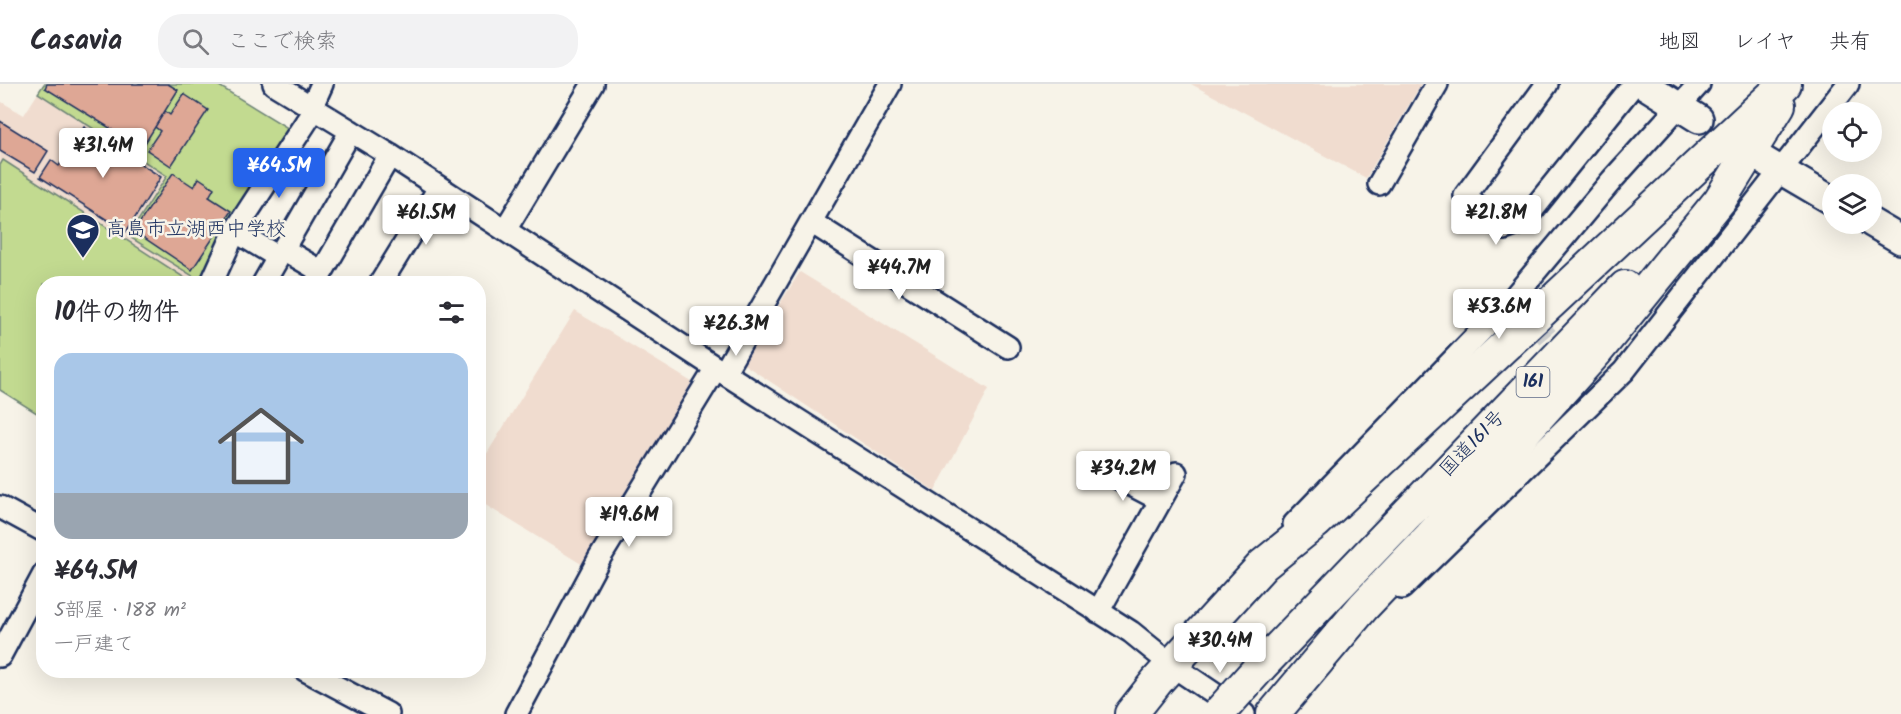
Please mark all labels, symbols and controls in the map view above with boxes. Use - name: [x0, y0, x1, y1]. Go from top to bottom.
- search box: [158, 14, 578, 68]
- text: Casavia: [30, 19, 122, 64]
- icon: search: [179, 25, 212, 58]
- text: ここで検索: [227, 25, 337, 60]
- text: 地図: [1659, 26, 1701, 59]
- text: レイヤ: [1734, 26, 1796, 59]
- text: 共有: [1829, 26, 1871, 59]
- map controls: [1822, 102, 1882, 234]
- button: locate: [1822, 102, 1882, 162]
- pin: ¥31.4M: [54, 128, 152, 179]
- text: ¥31.4M: [73, 131, 133, 163]
- pin: ¥64.5M: [230, 148, 328, 199]
- text: ¥64.5M: [247, 151, 311, 183]
- button: layers: [1822, 174, 1882, 234]
- pin: ¥61.5M: [377, 195, 475, 246]
- pin: ¥21.8M: [1447, 195, 1545, 246]
- text: ¥61.5M: [396, 198, 456, 230]
- text: ¥21.8M: [1465, 198, 1527, 230]
- school or university icon: 高島市立湖西中学校: [65, 212, 101, 259]
- place label: 高島市立湖西中学校: [106, 214, 286, 246]
- pin: ¥44.7M: [850, 250, 948, 301]
- text: ¥44.7M: [867, 253, 931, 285]
- pin: ¥53.6M: [1450, 289, 1548, 340]
- text: 10件の物件: [54, 292, 179, 334]
- text: ¥53.6M: [1467, 292, 1531, 324]
- icon: filters: [435, 296, 468, 329]
- pin: ¥26.3M: [687, 306, 785, 357]
- text: ¥26.3M: [703, 309, 769, 341]
- road number: 161: [1516, 367, 1550, 397]
- icon: home: [207, 392, 315, 500]
- street label: 国道161号: [1432, 403, 1514, 485]
- pin: ¥34.2M: [1074, 451, 1172, 502]
- text: ¥34.2M: [1090, 454, 1156, 486]
- pin: ¥19.6M: [580, 497, 678, 548]
- text: ¥19.6M: [599, 500, 659, 532]
- text: ¥64.5M: [54, 551, 137, 593]
- text: 5部屋 · 188 m²: [54, 595, 186, 627]
- pin: ¥30.4M: [1171, 623, 1269, 674]
- text: ¥30.4M: [1188, 626, 1252, 658]
- text: 一戸建て: [54, 629, 134, 661]

